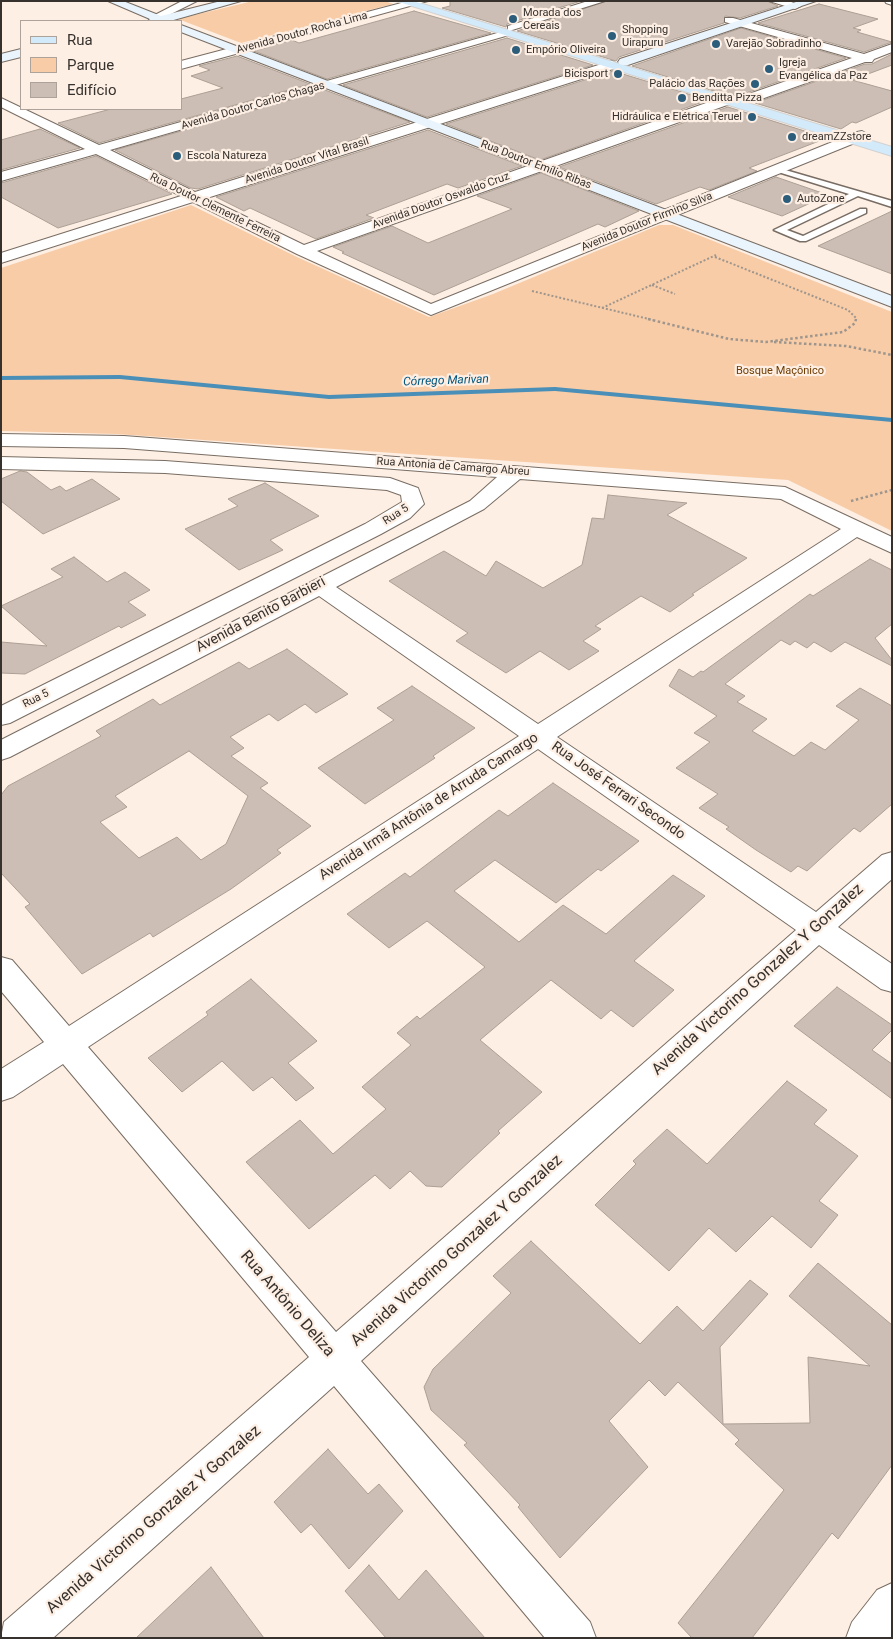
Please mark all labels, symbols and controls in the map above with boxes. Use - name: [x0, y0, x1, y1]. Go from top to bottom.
- place label: Morada dos Cereais: [523, 6, 581, 32]
- street label: Avenida Doutor Rocha Lima: [235, 9, 369, 57]
- marker: Morada dos Cereais: [507, 13, 519, 25]
- legend: [20, 20, 182, 110]
- place label: Shopping Uirapuru: [622, 23, 668, 49]
- marker: Shopping Uirapuru: [606, 30, 618, 42]
- text: Rua: [67, 31, 93, 49]
- place label: Varejão Sobradinho: [726, 37, 822, 51]
- marker: Varejão Sobradinho: [710, 38, 722, 50]
- place label: Empório Oliveira: [526, 43, 606, 57]
- marker: Empório Oliveira: [510, 44, 522, 56]
- text: Parque: [67, 56, 114, 74]
- place label: Igreja Evangélica da Paz: [779, 56, 867, 82]
- marker: Igreja Evangélica da Paz: [763, 63, 775, 75]
- place label: Bicisport: [564, 67, 608, 81]
- marker: Bicisport: [612, 68, 624, 80]
- place label: Palácio das Rações: [649, 77, 745, 91]
- marker: Palácio das Rações: [749, 78, 761, 90]
- street label: Avenida Doutor Carlos Chagas: [180, 79, 326, 133]
- text: Edifício: [67, 81, 116, 99]
- place label: Benditta Pizza: [692, 91, 762, 105]
- marker: Benditta Pizza: [676, 92, 688, 104]
- place label: Hidráulica e Elétrica Teruel: [612, 110, 742, 124]
- marker: Hidráulica e Elétrica Teruel: [746, 111, 758, 123]
- place label: dreamZZstore: [802, 130, 871, 144]
- marker: dreamZZstore: [786, 131, 798, 143]
- street label: Avenida Doutor Vital Brasil: [243, 135, 371, 187]
- street label: Rua Doutor Emílio Ribas: [479, 138, 593, 192]
- place label: Escola Natureza: [187, 149, 267, 163]
- marker: Escola Natureza: [171, 150, 183, 162]
- street label: Avenida Doutor Oswaldo Cruz: [371, 170, 511, 232]
- street label: Rua Doutor Clemente Ferreira: [147, 171, 283, 245]
- street label: Avenida Doutor Firmino Silva: [579, 190, 715, 254]
- place label: AutoZone: [797, 192, 845, 206]
- marker: AutoZone: [781, 193, 793, 205]
- park label: Bosque Maçônico: [736, 364, 824, 378]
- water label: Córrego Marivan: [403, 372, 489, 390]
- street label: Rua Antonia de Camargo Abreu: [376, 455, 530, 479]
- street label: Rua 5: [381, 502, 411, 528]
- street label: Avenida Benito Barbieri: [193, 574, 329, 656]
- street label: Rua 5: [21, 687, 51, 711]
- street label: Avenida Irmã Antônia de Arruda Camargo: [316, 730, 542, 884]
- street label: Rua José Ferrari Secondo: [548, 738, 688, 844]
- street label: Avenida Victorino Gonzalez Y Gonzalez: [648, 880, 868, 1080]
- street label: Avenida Victorino Gonzalez Y Gonzalez: [347, 1151, 567, 1351]
- street label: Rua Antônio Deliza: [236, 1247, 338, 1361]
- street label: Avenida Victorino Gonzalez Y Gonzalez: [43, 1422, 265, 1618]

